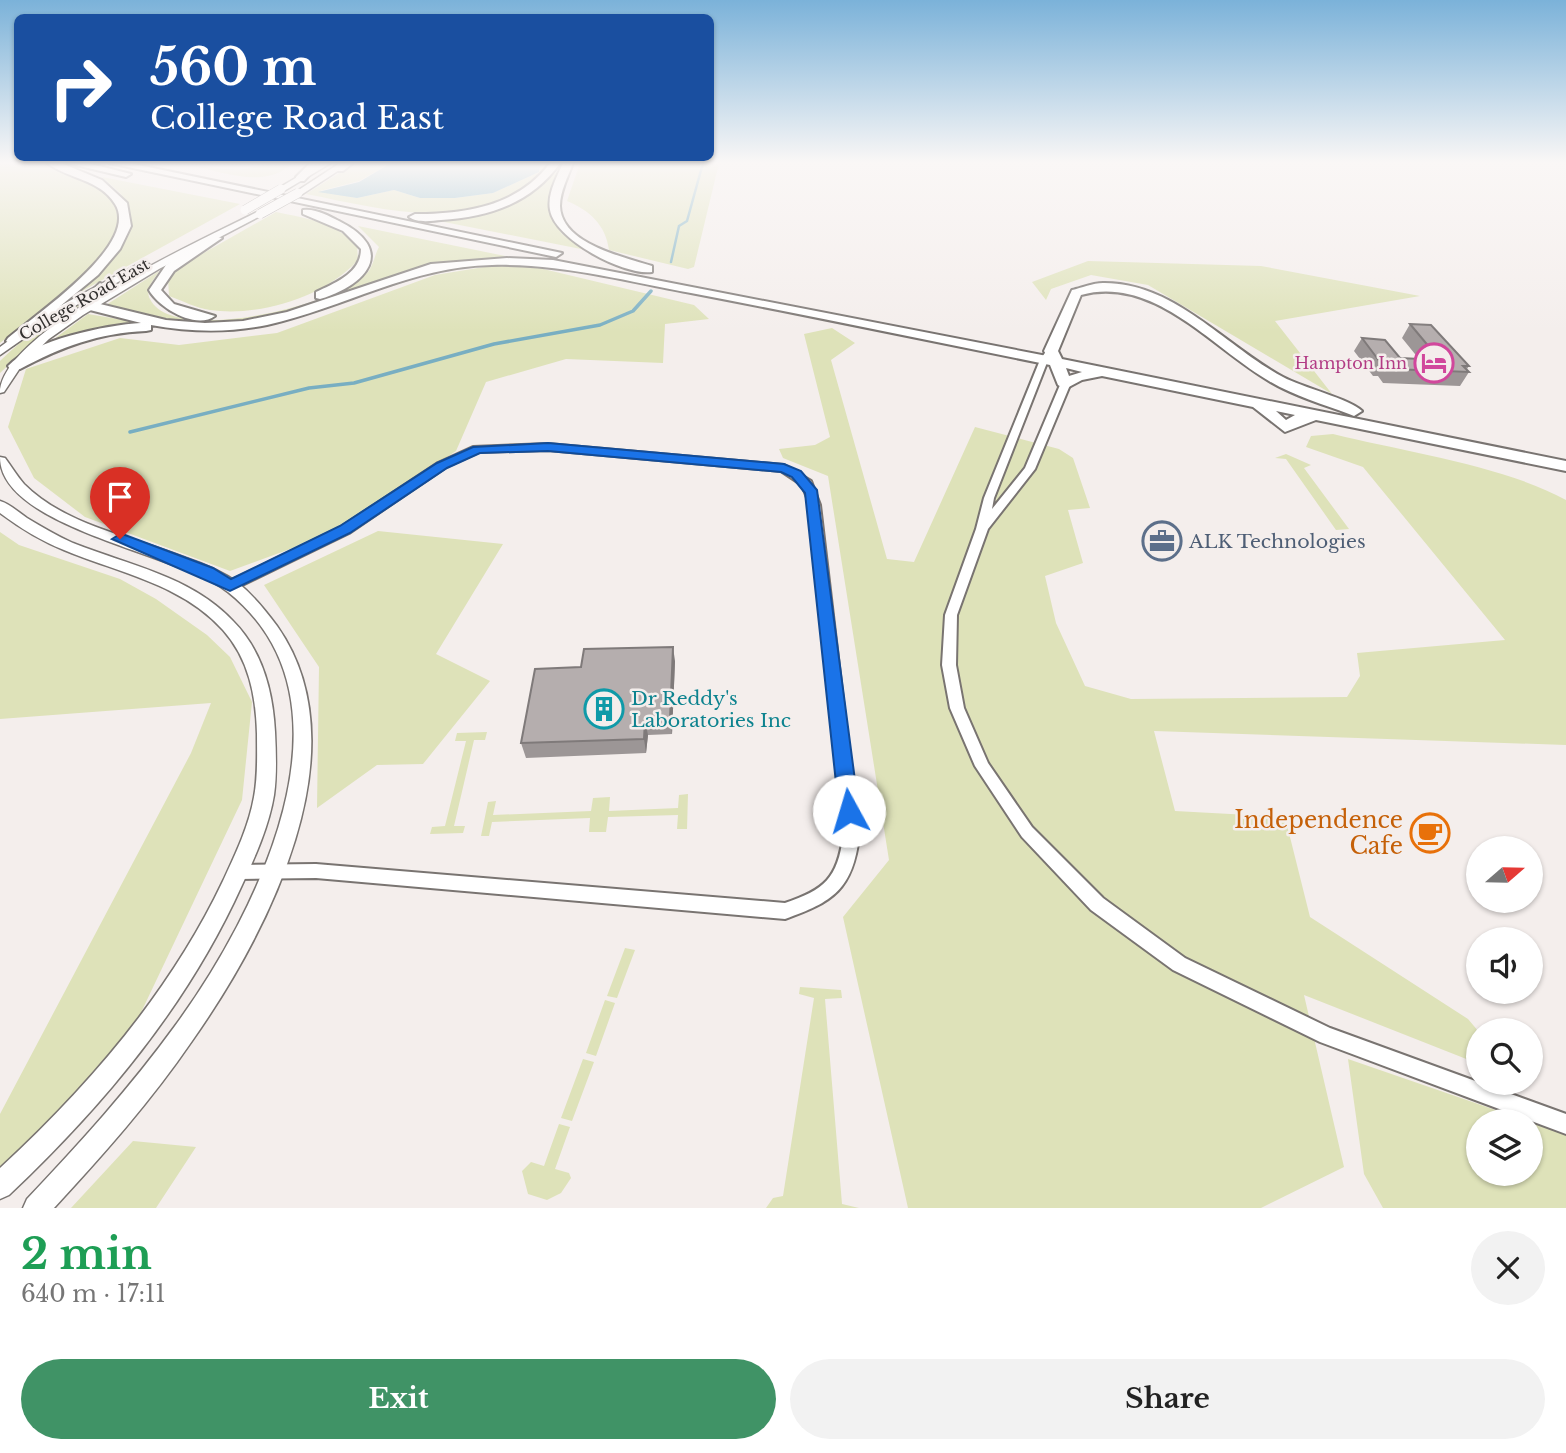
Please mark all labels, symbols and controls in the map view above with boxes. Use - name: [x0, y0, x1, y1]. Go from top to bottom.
- text: 560 m: [150, 37, 316, 98]
- icon: right: [35, 42, 126, 133]
- text: College Road East: [150, 98, 444, 138]
- street label: College Road East: [15, 254, 153, 344]
- hotel icon: Hampton Inn: [1413, 342, 1455, 384]
- place label: Hampton Inn: [1294, 353, 1407, 373]
- pin: [90, 467, 150, 539]
- icon: arrive: [101, 478, 139, 516]
- office icon: ALK Technologies: [1141, 520, 1183, 562]
- place label: ALK Technologies: [1188, 530, 1366, 553]
- place label: Dr Reddy's Laboratories Inc: [631, 687, 791, 732]
- building icon: Dr Reddy's Laboratories Inc: [583, 688, 625, 730]
- position arrow: [812, 774, 886, 848]
- place label: Independence Cafe: [1234, 806, 1403, 860]
- cafe icon: Independence Cafe: [1409, 812, 1451, 854]
- north arrow: [1466, 836, 1544, 914]
- map controls: [1466, 836, 1543, 1186]
- button: sound: [1466, 927, 1543, 1004]
- button: search: [1466, 1018, 1543, 1095]
- button: layers: [1466, 1109, 1543, 1186]
- text: 2 min: [21, 1228, 152, 1280]
- button: close: [1471, 1231, 1545, 1305]
- text: 640 m · 17:11: [21, 1280, 166, 1308]
- button: Exit: [21, 1359, 776, 1439]
- button: Share: [790, 1359, 1545, 1439]

